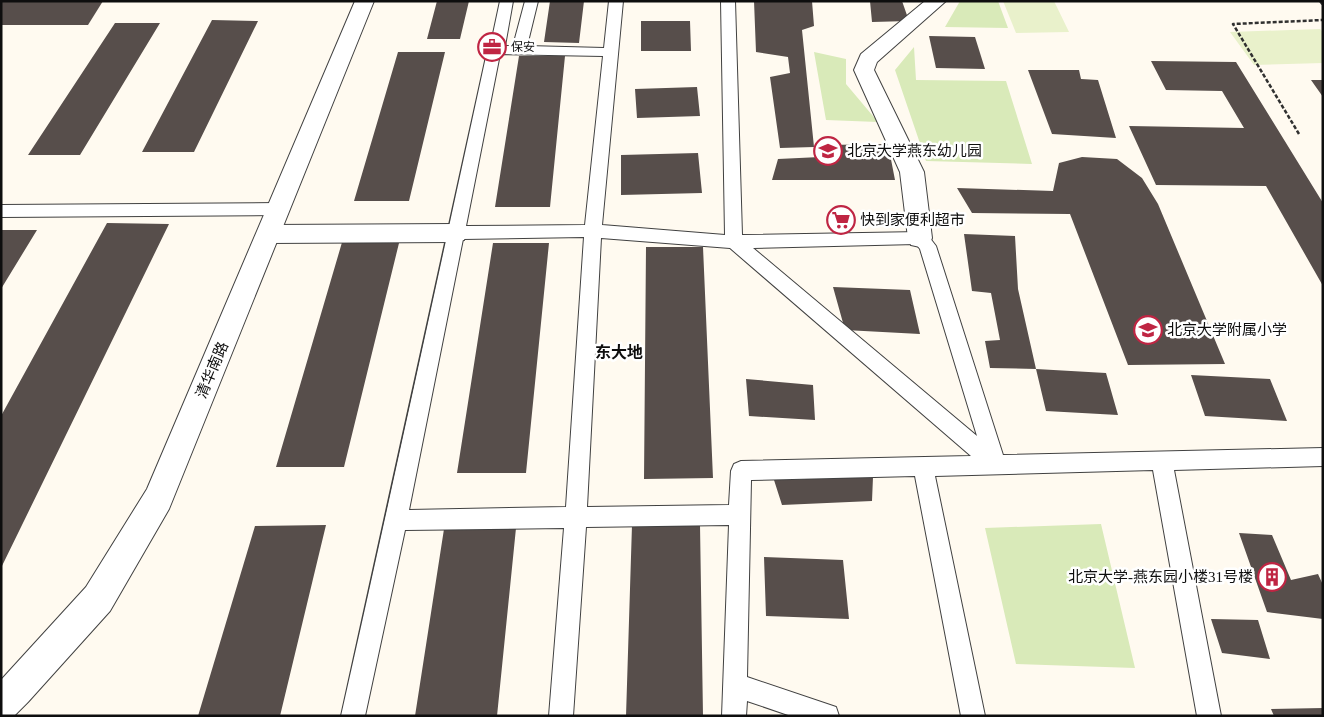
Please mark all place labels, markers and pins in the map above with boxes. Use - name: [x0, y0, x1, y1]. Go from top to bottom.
- office icon: 保安: [477, 32, 507, 62]
- place label: 保安: [511, 40, 535, 54]
- school or university icon: 北京大学燕东幼儿园: [813, 136, 843, 166]
- place label: 北京大学燕东幼儿园: [847, 142, 982, 159]
- supermarket icon: 快到家便利超市: [826, 205, 856, 235]
- place label: 快到家便利超市: [860, 212, 965, 228]
- school or university icon: 北京大学附属小学: [1133, 315, 1163, 345]
- place label: 北京大学附属小学: [1167, 321, 1287, 338]
- building icon: 北京大学-燕东园小楼31号楼: [1257, 562, 1287, 592]
- place label: 北京大学-燕东园小楼31号楼: [1068, 568, 1253, 585]

